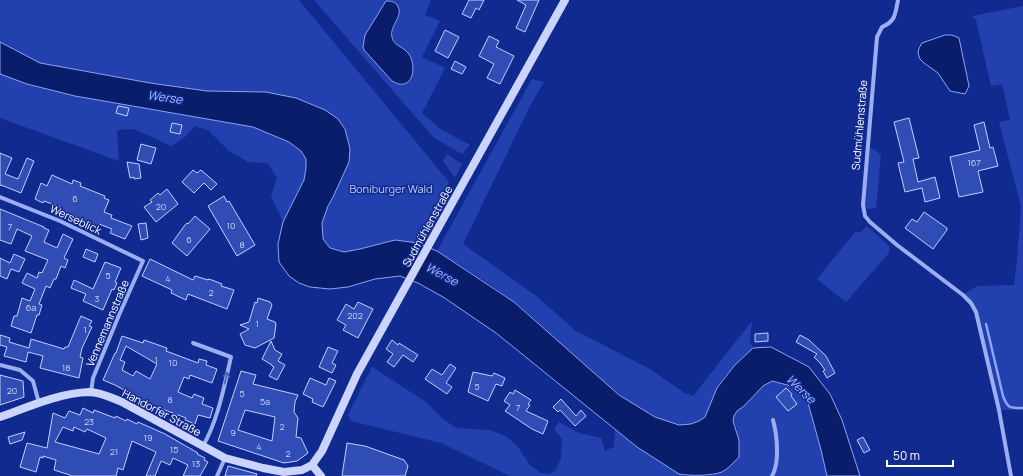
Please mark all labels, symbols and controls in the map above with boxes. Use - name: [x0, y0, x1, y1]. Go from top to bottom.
- street label: Sudmühlenstraße: [848, 79, 870, 171]
- water label: Werse: [147, 86, 184, 108]
- house number: 167: [967, 156, 981, 169]
- park label: Boniburger Wald: [349, 181, 433, 196]
- street label: Sudmühlenstraße: [398, 182, 456, 269]
- house number: 6: [72, 192, 78, 205]
- house number: 20: [156, 200, 166, 213]
- street label: Werseblick: [48, 201, 105, 238]
- house number: 10: [227, 219, 236, 232]
- house number: 7: [8, 220, 13, 233]
- house number: 6: [186, 233, 192, 246]
- house number: 8: [239, 238, 245, 251]
- water label: Werse: [423, 258, 462, 290]
- house number: 5: [105, 269, 111, 282]
- house number: 4: [165, 272, 171, 285]
- street label: Vennemannstraße: [82, 277, 132, 369]
- house number: 2: [208, 286, 214, 299]
- house number: 3: [95, 292, 100, 305]
- house number: 6a: [26, 301, 36, 314]
- house number: 202: [347, 309, 363, 322]
- house number: 1: [255, 317, 259, 330]
- house number: 1: [83, 323, 87, 336]
- house number: 1: [154, 353, 158, 366]
- house number: 10: [169, 356, 178, 369]
- house number: 18: [62, 361, 70, 374]
- one-way arrow: [223, 371, 230, 384]
- water label: Werse: [783, 371, 820, 408]
- house number: 5: [474, 380, 480, 393]
- house number: 20: [7, 384, 17, 397]
- street label: Handorfer Straße: [120, 385, 205, 439]
- house number: 5: [239, 387, 245, 400]
- house number: 8: [167, 393, 173, 406]
- house number: 5a: [260, 395, 270, 408]
- house number: 7: [516, 401, 521, 414]
- house number: 23: [84, 415, 94, 428]
- house number: 2: [279, 420, 285, 433]
- house number: 9: [230, 426, 236, 439]
- house number: 19: [143, 431, 153, 444]
- house number: 4: [256, 440, 262, 453]
- scale bar: [887, 442, 953, 468]
- house number: 15: [170, 443, 178, 456]
- house number: 21: [110, 445, 118, 458]
- house number: 2: [285, 447, 291, 460]
- text: 50 m: [893, 447, 920, 464]
- house number: 13: [192, 457, 200, 470]

